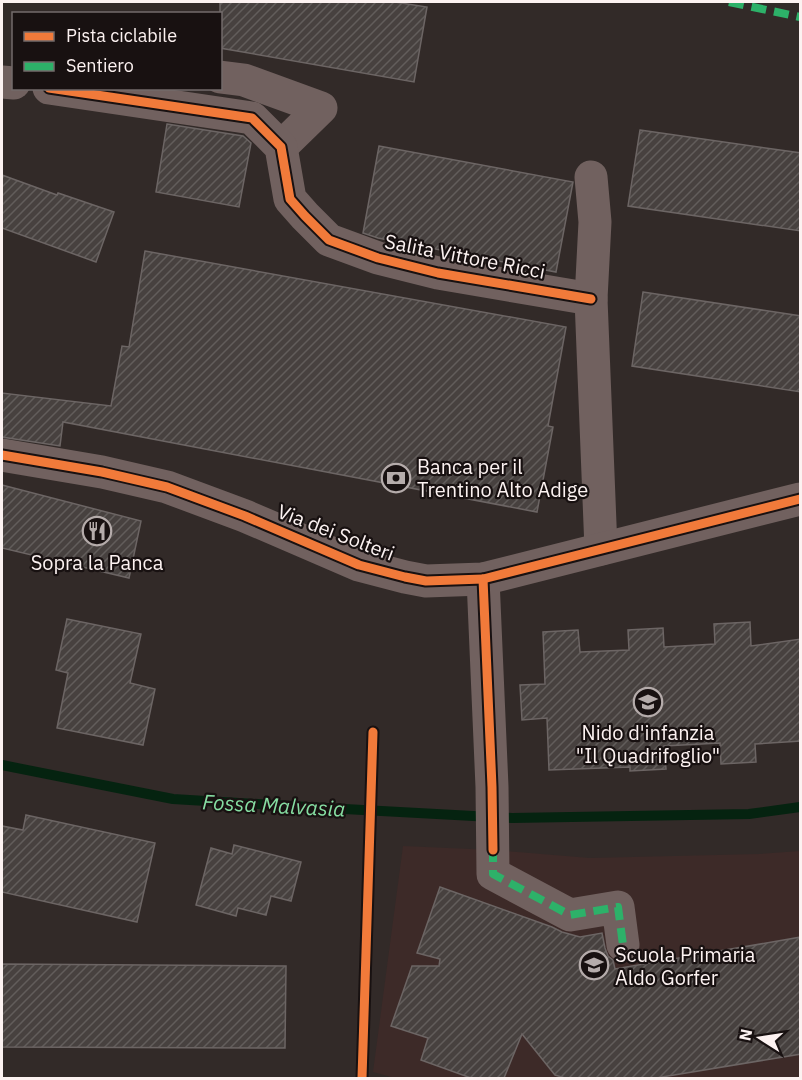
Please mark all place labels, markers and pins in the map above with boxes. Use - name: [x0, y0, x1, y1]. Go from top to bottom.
- place label: Banca per il Trentino Alto Adige: [417, 453, 588, 503]
- bank icon: Banca per il Trentino Alto Adige: [380, 462, 412, 494]
- restaurant icon: Sopra la Panca: [81, 515, 113, 547]
- place label: Sopra la Panca: [31, 549, 164, 576]
- school or university icon: Nido d'infanzia "Il Quadrifoglio": [632, 686, 664, 718]
- place label: Nido d'infanzia "Il Quadrifoglio": [576, 719, 720, 769]
- place label: Scuola Primaria Aldo Gorfer: [615, 941, 756, 991]
- school or university icon: Scuola Primaria Aldo Gorfer: [578, 949, 610, 981]

